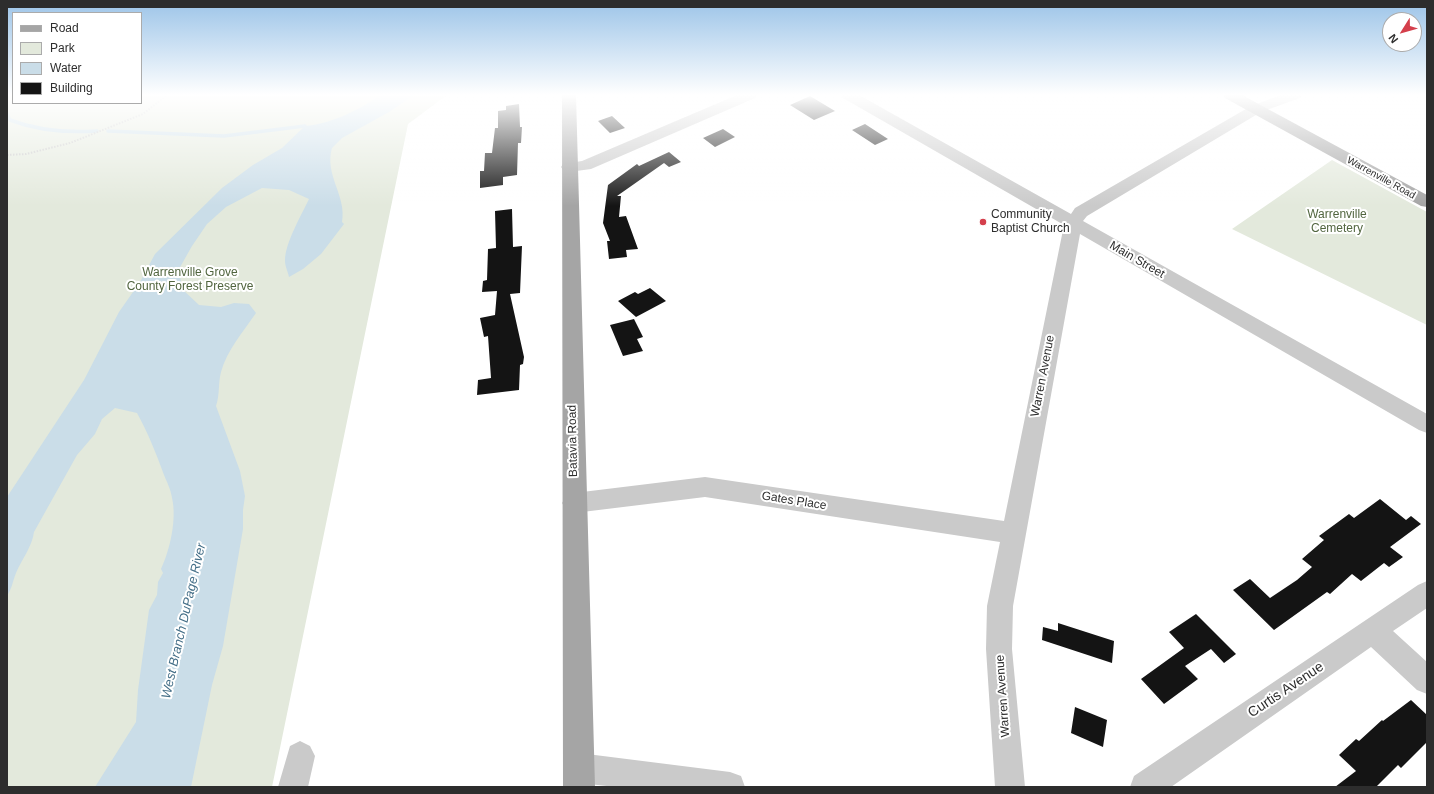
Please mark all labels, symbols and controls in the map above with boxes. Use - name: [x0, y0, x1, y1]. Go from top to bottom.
- legend: [12, 12, 142, 104]
- north arrow: [1382, 12, 1422, 52]
- text: Road: [50, 21, 79, 35]
- text: N: [1386, 32, 1400, 45]
- text: Park: [50, 41, 75, 55]
- text: Water: [50, 61, 82, 75]
- text: Building: [50, 81, 93, 95]
- street label: Warrenville Road: [1345, 154, 1417, 202]
- place label: Community Baptist Church: [991, 208, 1070, 236]
- park label: Warrenville Cemetery: [1307, 208, 1367, 236]
- marker: Community Baptist Church: [978, 217, 988, 227]
- street label: Main Street: [1107, 238, 1167, 282]
- park label: Warrenville Grove County Forest Preserve: [127, 266, 253, 294]
- street label: Warren Avenue: [1028, 334, 1058, 418]
- street label: Batavia Road: [565, 405, 581, 477]
- street label: Gates Place: [761, 489, 827, 513]
- water label: West Branch DuPage River: [159, 542, 209, 700]
- street label: Warren Avenue: [993, 654, 1013, 738]
- street label: Curtis Avenue: [1245, 659, 1327, 721]

